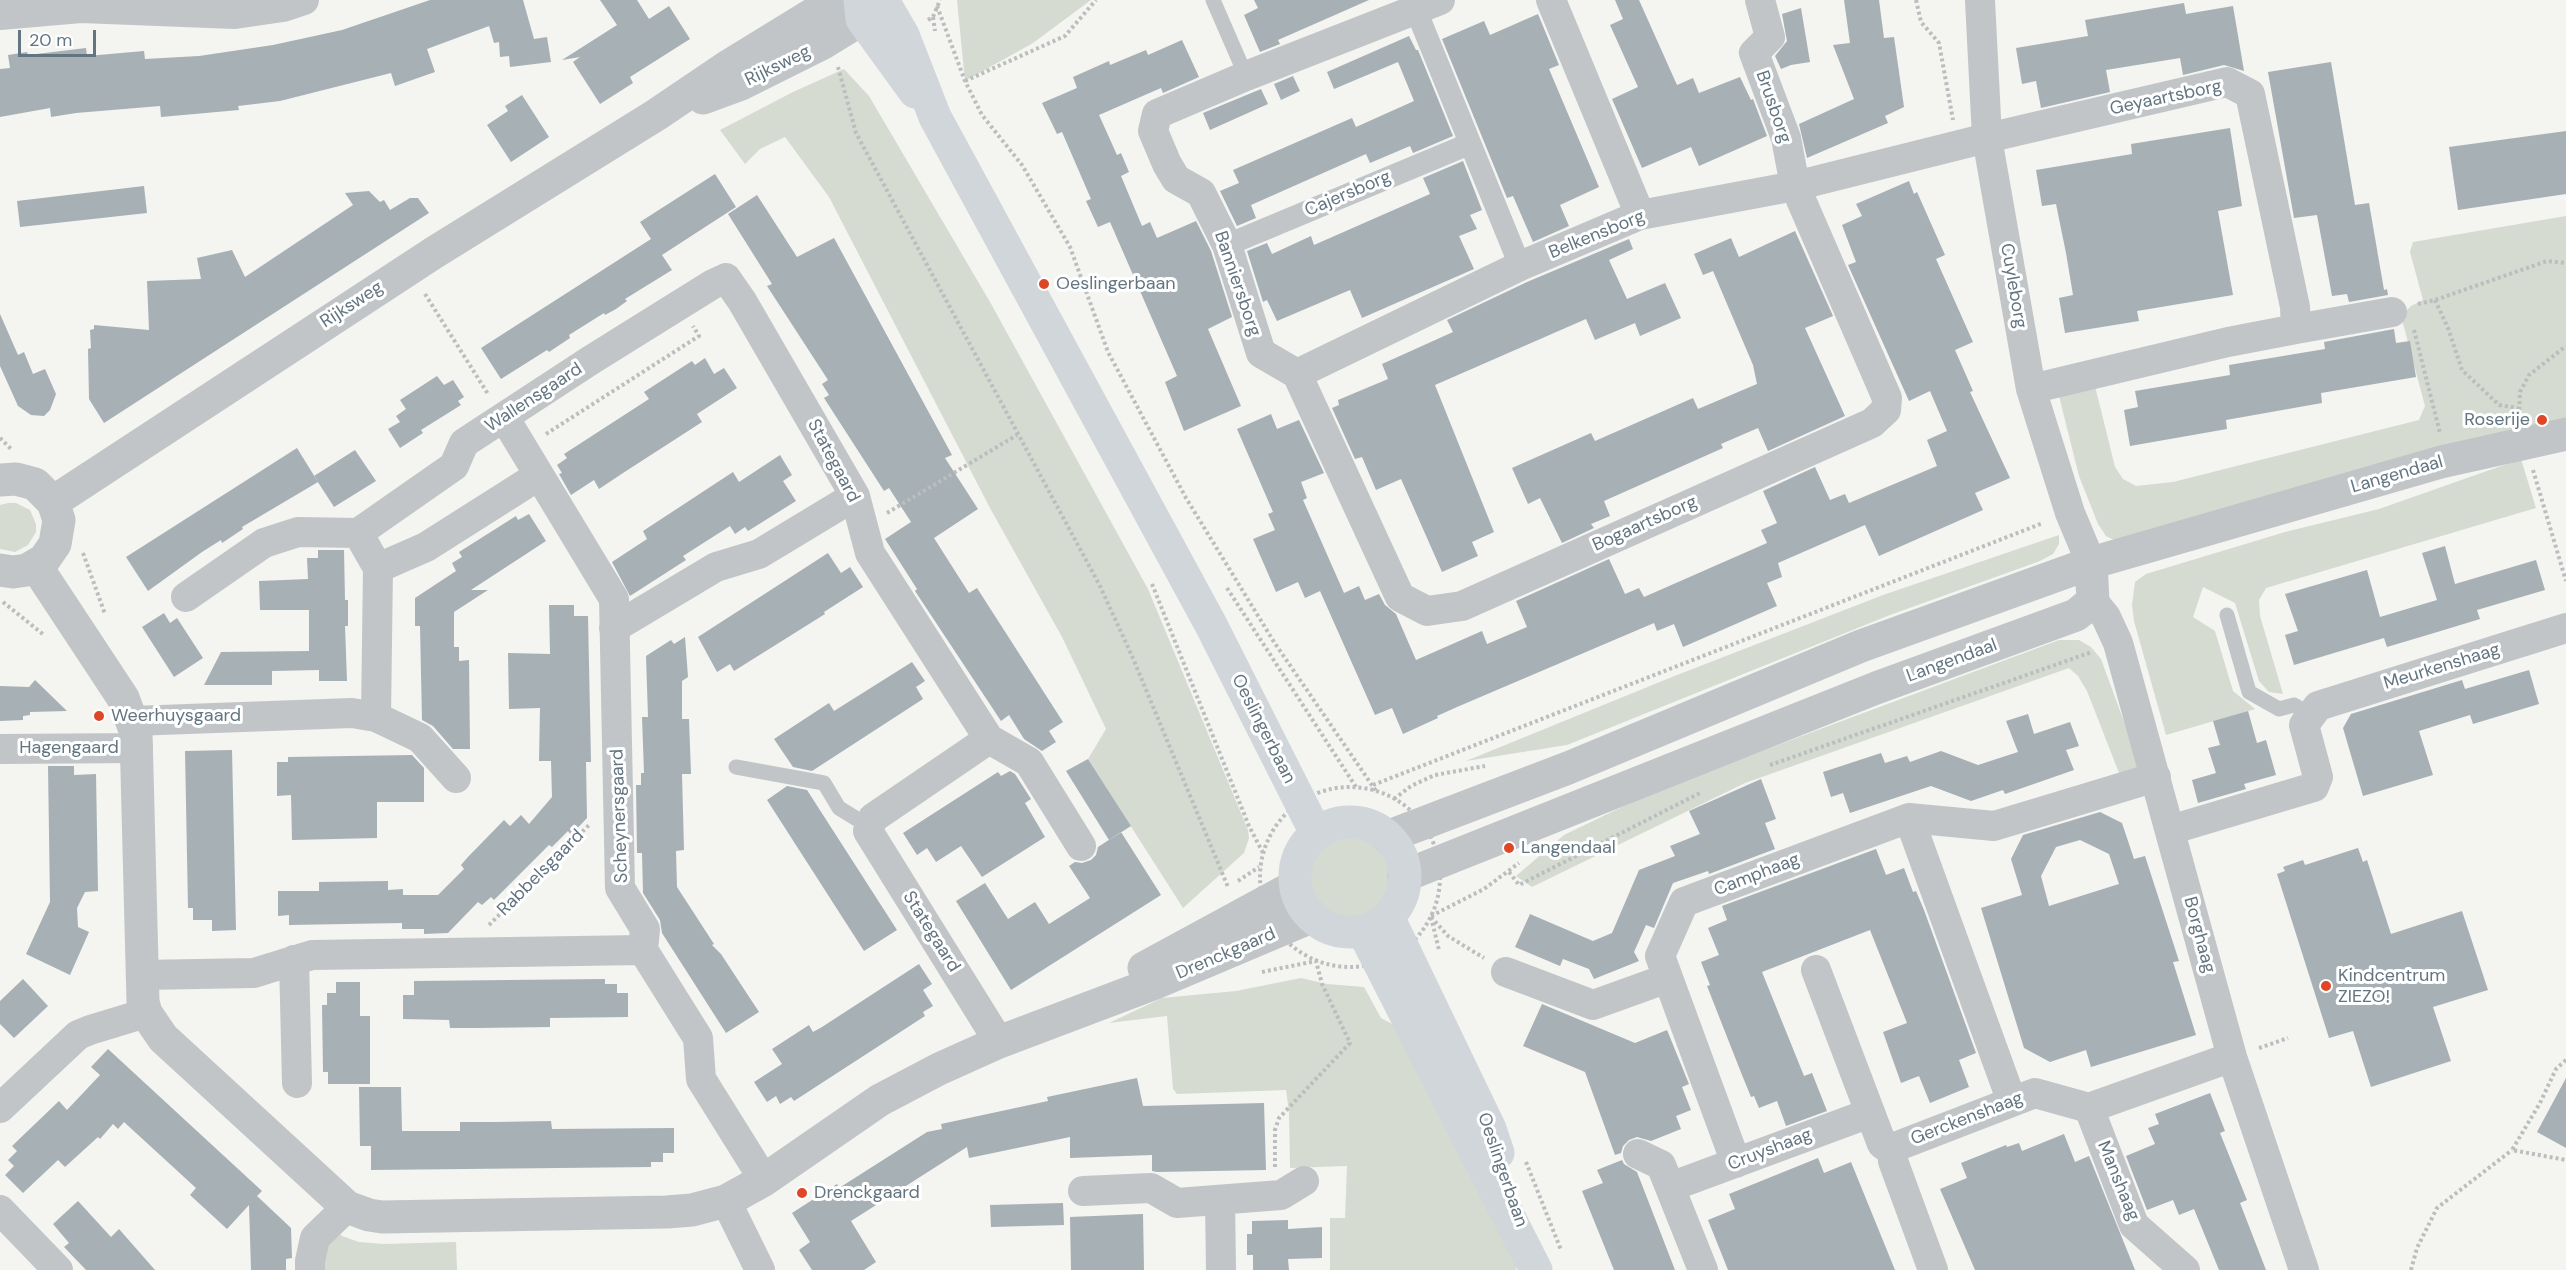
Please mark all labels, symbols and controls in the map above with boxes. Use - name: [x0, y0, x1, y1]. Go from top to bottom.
- scale bar: [21, 18, 99, 56]
- text: 20 m: [29, 28, 72, 52]
- street label: Rijksweg: [742, 41, 814, 91]
- street label: Brusborg: [1751, 68, 1795, 146]
- street label: Geyaartsborg: [2108, 76, 2224, 120]
- street label: Cajersborg: [1302, 166, 1394, 222]
- street label: Belkensborg: [1546, 206, 1648, 264]
- street label: Banniersborg: [1209, 228, 1265, 340]
- street label: Cuyleborg: [1995, 242, 2031, 330]
- place label: Oeslingerbaan: [1056, 273, 1176, 295]
- street label: Rijksweg: [317, 277, 387, 333]
- marker: Oeslingerbaan: [1037, 277, 1051, 291]
- street label: Wallensgaard: [481, 359, 587, 437]
- place label: Roserije: [2464, 409, 2530, 431]
- marker: Roserije: [2535, 413, 2549, 427]
- street label: Stategaard: [802, 416, 864, 506]
- street label: Langendaal: [2348, 452, 2446, 498]
- street label: Bogaartsborg: [1589, 491, 1701, 557]
- street label: Langendaal: [1904, 635, 2000, 687]
- street label: Meurkenshaag: [2381, 639, 2503, 695]
- street label: Oeslingerbaan: [1226, 671, 1300, 787]
- place label: Weerhuysgaard: [111, 705, 241, 727]
- marker: Weerhuysgaard: [92, 709, 106, 723]
- street label: Hagengaard: [19, 737, 119, 759]
- street label: Scheynersgaard: [607, 748, 633, 884]
- street label: Rabbelsgaard: [493, 825, 589, 921]
- place label: Langendaal: [1521, 837, 1616, 859]
- marker: Langendaal: [1502, 841, 1516, 855]
- street label: Camphaag: [1711, 849, 1803, 901]
- street label: Stategaard: [898, 888, 964, 976]
- street label: Borghaag: [2178, 895, 2220, 975]
- street label: Drenckgaard: [1173, 923, 1279, 985]
- place label: Kindcentrum ZIEZO!: [2338, 965, 2445, 1008]
- marker: Kindcentrum ZIEZO!: [2319, 979, 2333, 993]
- street label: Gerckenshaag: [1908, 1088, 2026, 1150]
- street label: Oeslingerbaan: [1472, 1110, 1532, 1230]
- street label: Cruyshaag: [1725, 1124, 1815, 1176]
- street label: Manshaag: [2092, 1138, 2144, 1224]
- place label: Drenckgaard: [814, 1182, 920, 1204]
- marker: Drenckgaard: [795, 1186, 809, 1200]

